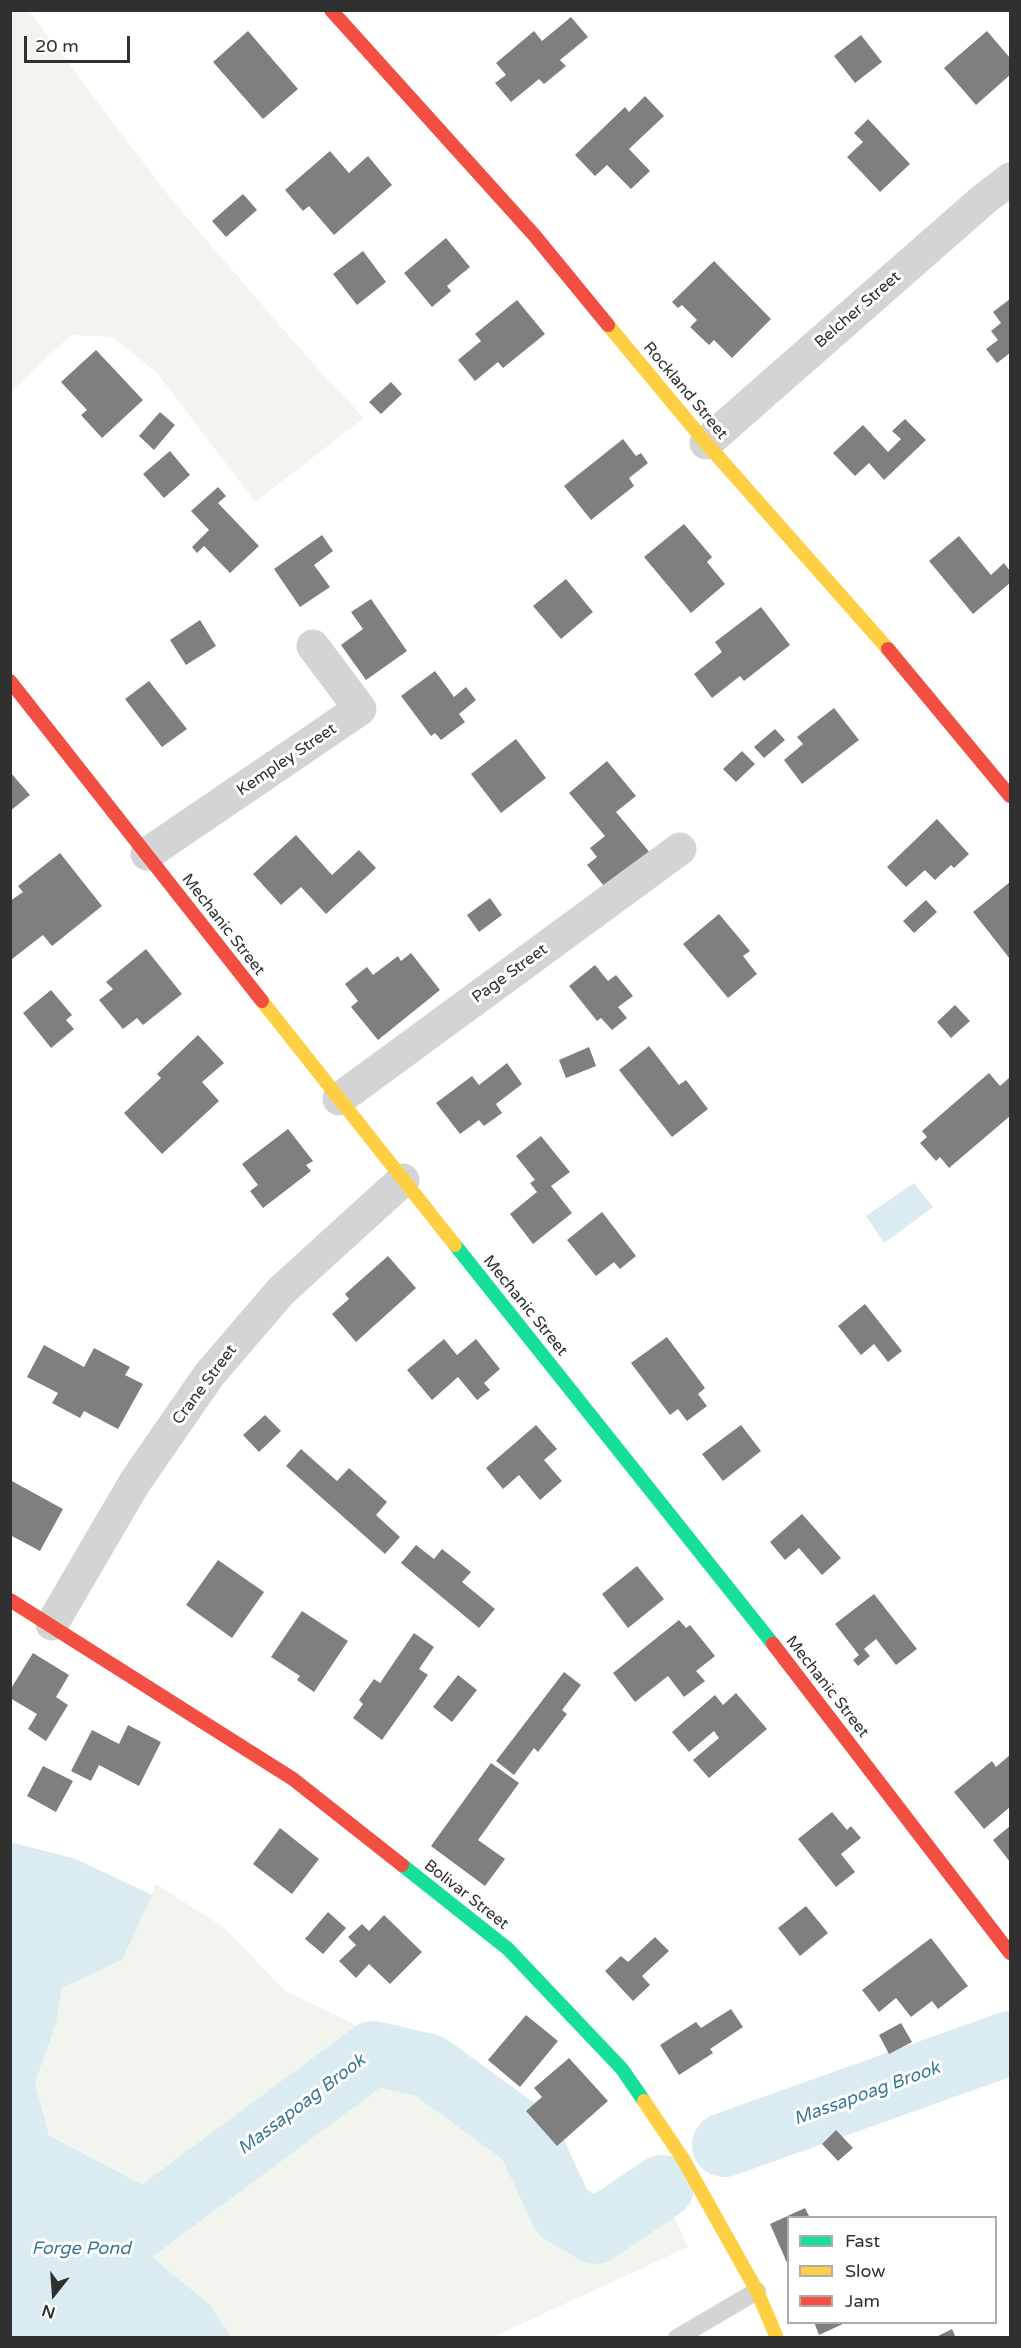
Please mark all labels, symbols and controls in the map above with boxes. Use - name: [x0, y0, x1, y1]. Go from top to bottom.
- scale bar: [27, 24, 134, 62]
- text: 20 m: [35, 35, 79, 57]
- street label: Belcher Street: [811, 268, 905, 352]
- street label: Rockland Street: [639, 338, 731, 444]
- street label: Kempley Street: [234, 720, 340, 800]
- street label: Mechanic Street: [177, 870, 269, 980]
- street label: Page Street: [469, 940, 551, 1008]
- street label: Mechanic Street: [479, 1252, 571, 1360]
- street label: Crane Street: [169, 1341, 241, 1429]
- street label: Mechanic Street: [781, 1632, 873, 1742]
- street label: Bolivar Street: [420, 1856, 512, 1934]
- water label: Massapoag Brook: [234, 2050, 370, 2160]
- water label: Massapoag Brook: [791, 2058, 943, 2130]
- legend: [787, 2216, 997, 2324]
- text: Fast: [845, 2230, 880, 2252]
- water label: Forge Pond: [31, 2238, 131, 2260]
- text: Slow: [845, 2260, 886, 2282]
- north arrow: [24, 2264, 84, 2324]
- text: Jam: [845, 2290, 880, 2312]
- text: N: [40, 2300, 58, 2323]

